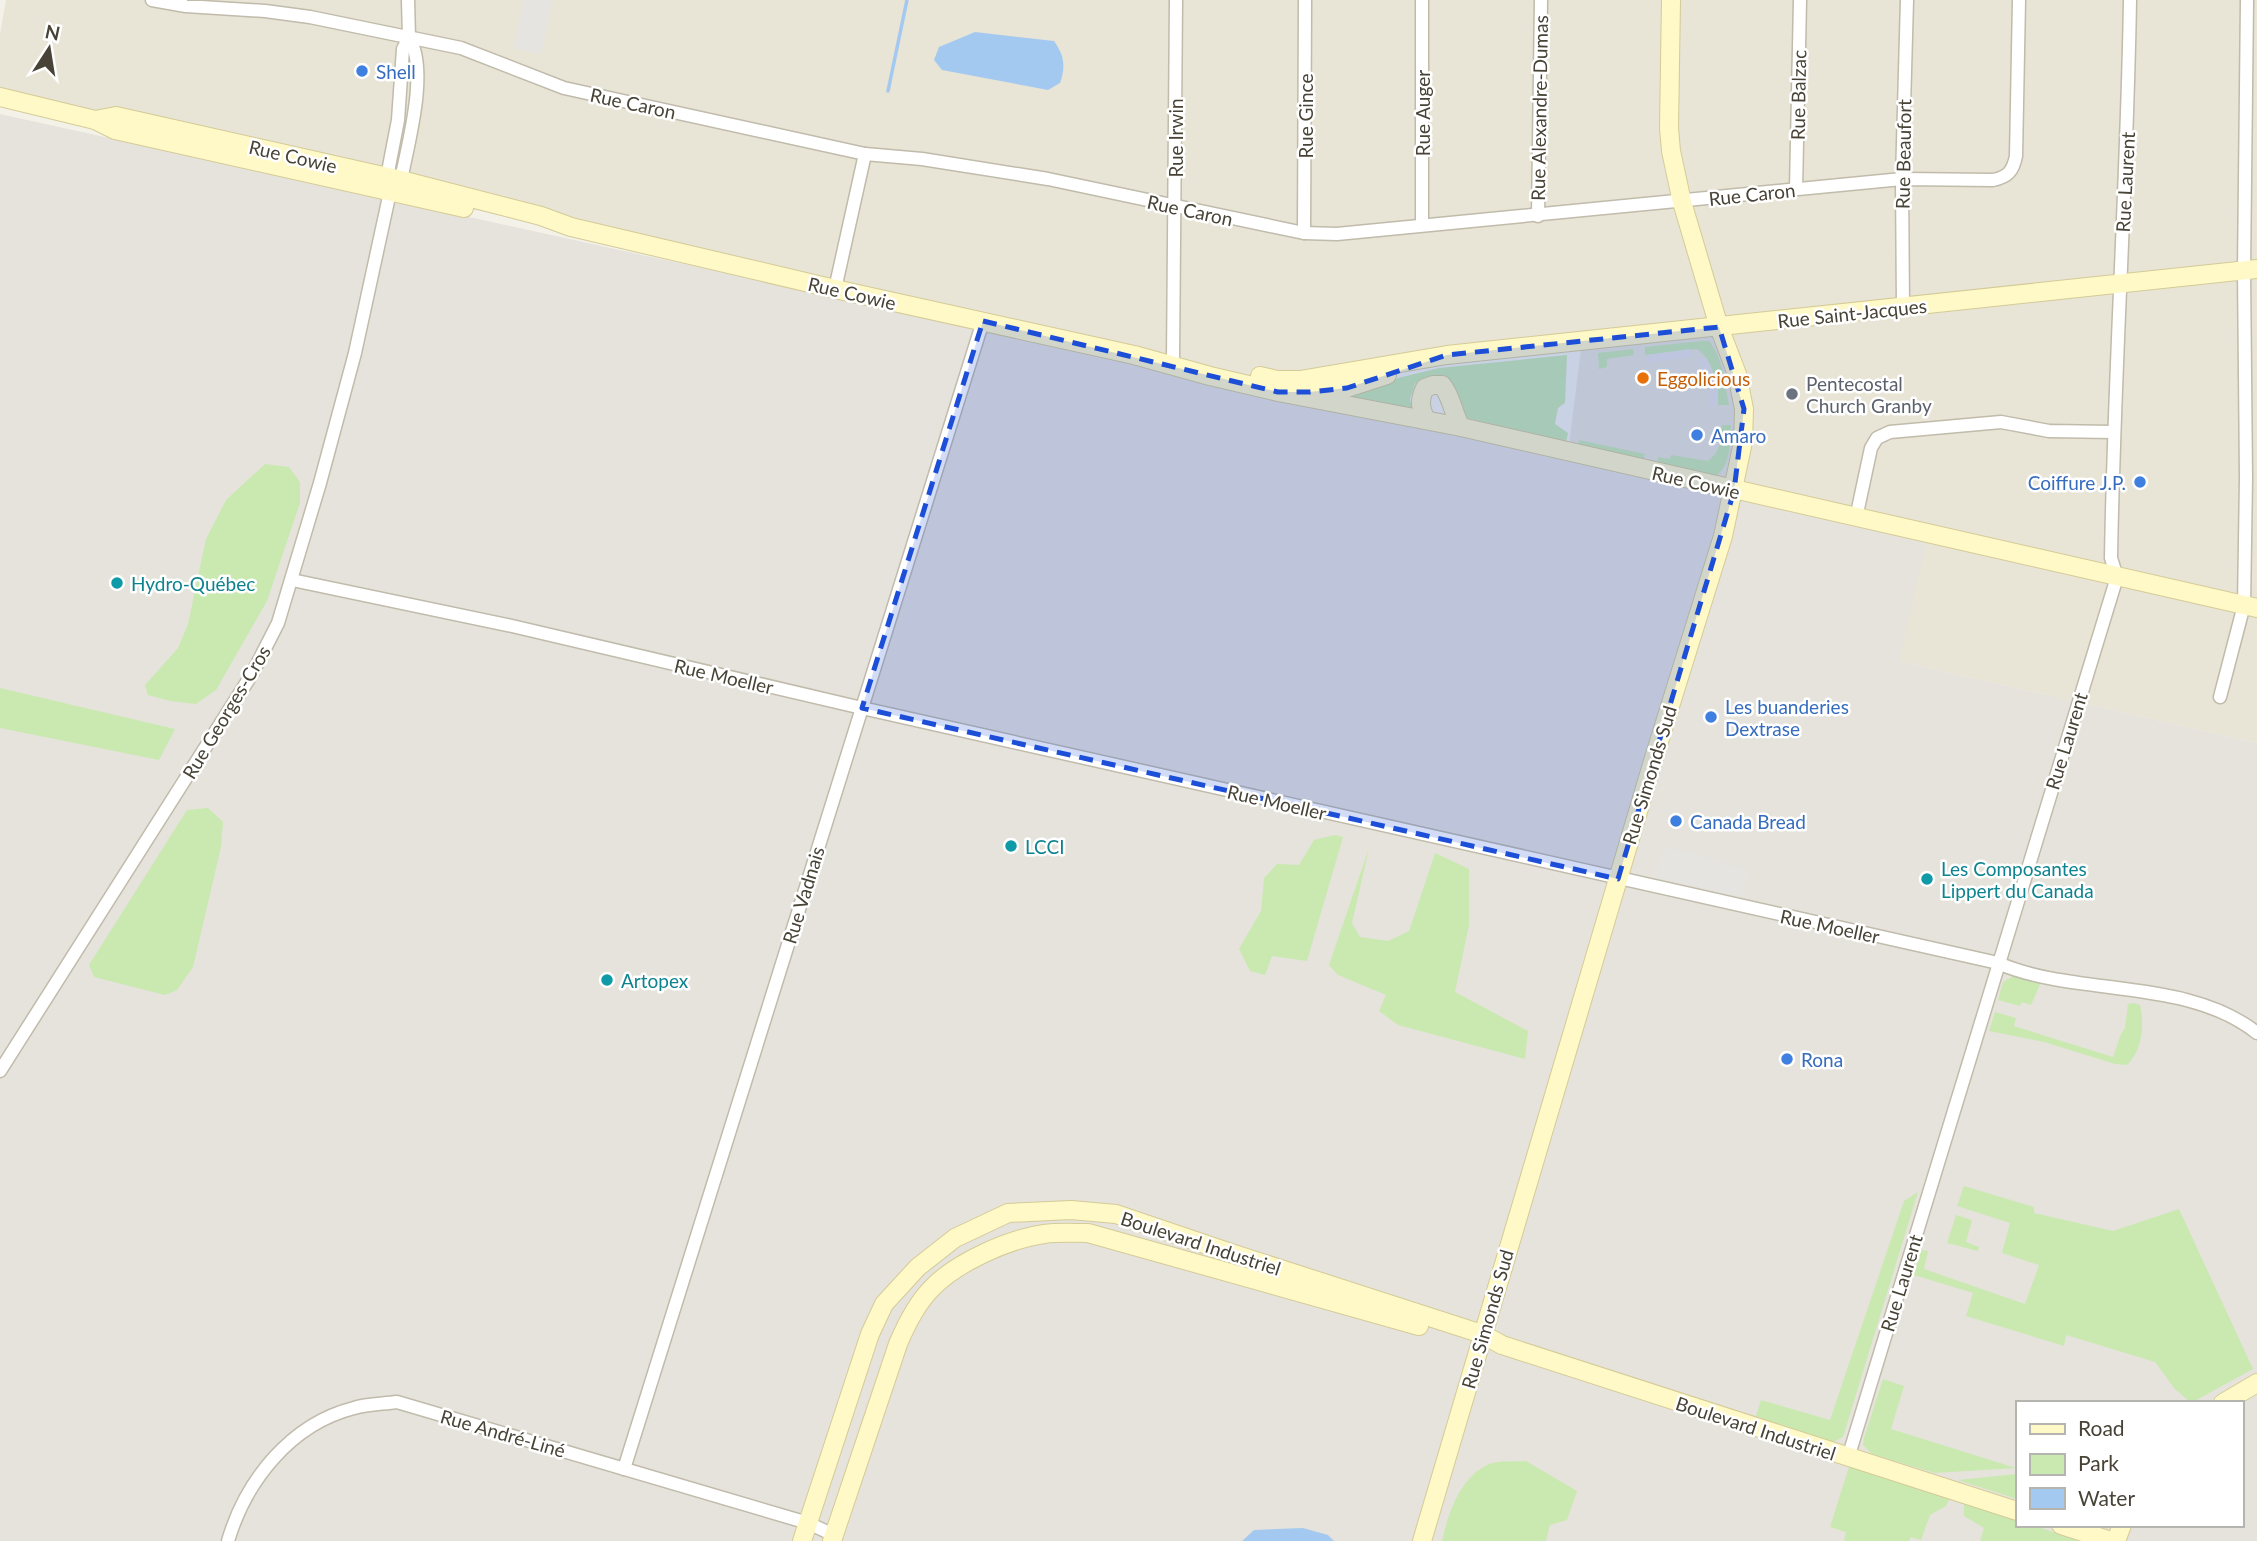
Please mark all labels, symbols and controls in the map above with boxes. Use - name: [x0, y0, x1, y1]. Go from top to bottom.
- north arrow: [14, 14, 84, 84]
- street label: Rue Alexandre-Dumas: [1526, 15, 1552, 201]
- text: N: [43, 19, 62, 45]
- street label: Rue Balzac: [1786, 50, 1810, 140]
- place label: Shell: [376, 60, 416, 83]
- marker: Shell: [354, 63, 370, 79]
- street label: Rue Auger: [1411, 70, 1434, 156]
- street label: Rue Gince: [1294, 74, 1317, 158]
- street label: Rue Caron: [588, 83, 678, 123]
- street label: Rue Irwin: [1164, 98, 1187, 178]
- street label: Rue Beaufort: [1891, 99, 1915, 209]
- street label: Rue Laurent: [2111, 131, 2139, 233]
- street label: Rue Cowie: [247, 135, 339, 177]
- street label: Rue Caron: [1708, 178, 1796, 210]
- street label: Rue Caron: [1145, 190, 1235, 230]
- street label: Rue Cowie: [806, 272, 898, 314]
- street label: Rue Saint-Jacques: [1776, 294, 1928, 332]
- place label: Eggolicious: [1657, 367, 1750, 390]
- marker: Eggolicious: [1635, 370, 1651, 386]
- place label: Pentecostal Church Granby: [1806, 372, 1932, 417]
- marker: Pentecostal Church Granby: [1784, 386, 1800, 402]
- place label: Amaro: [1711, 424, 1766, 447]
- marker: Amaro: [1689, 427, 1705, 443]
- street label: Rue Cowie: [1650, 461, 1742, 503]
- place label: Coiffure J.P.: [2028, 471, 2126, 494]
- marker: Coiffure J.P.: [2132, 474, 2148, 490]
- place label: Hydro-Québec: [131, 572, 255, 595]
- marker: Hydro-Québec: [109, 575, 125, 591]
- street label: Rue Georges-Cros: [177, 641, 275, 783]
- street label: Rue Moeller: [672, 653, 776, 699]
- street label: Rue Laurent: [2040, 689, 2092, 792]
- place label: Les buanderies Dextrase: [1725, 695, 1849, 740]
- street label: Rue Simonds Sud: [1617, 703, 1681, 847]
- marker: Les buanderies Dextrase: [1703, 709, 1719, 725]
- street label: Rue Moeller: [1225, 779, 1329, 825]
- place label: Canada Bread: [1690, 810, 1806, 833]
- marker: Canada Bread: [1668, 813, 1684, 829]
- place label: LCCI: [1025, 835, 1065, 858]
- marker: LCCI: [1003, 838, 1019, 854]
- street label: Rue Vadnais: [777, 843, 829, 947]
- place label: Les Composantes Lippert du Canada: [1941, 857, 2094, 902]
- marker: Les Composantes Lippert du Canada: [1919, 871, 1935, 887]
- street label: Rue Moeller: [1778, 904, 1882, 948]
- place label: Artopex: [621, 969, 689, 992]
- marker: Artopex: [599, 972, 615, 988]
- place label: Rona: [1801, 1048, 1843, 1071]
- marker: Rona: [1779, 1051, 1795, 1067]
- street label: Boulevard Industriel: [1118, 1206, 1284, 1280]
- street label: Rue Laurent: [1875, 1231, 1927, 1334]
- street label: Rue Simonds Sud: [1456, 1247, 1518, 1391]
- street label: Boulevard Industriel: [1673, 1391, 1839, 1465]
- legend: [2016, 1401, 2243, 1527]
- street label: Rue André-Liné: [438, 1404, 568, 1462]
- text: Road: [2078, 1415, 2125, 1440]
- text: Park: [2078, 1450, 2119, 1475]
- text: Water: [2078, 1485, 2135, 1510]

